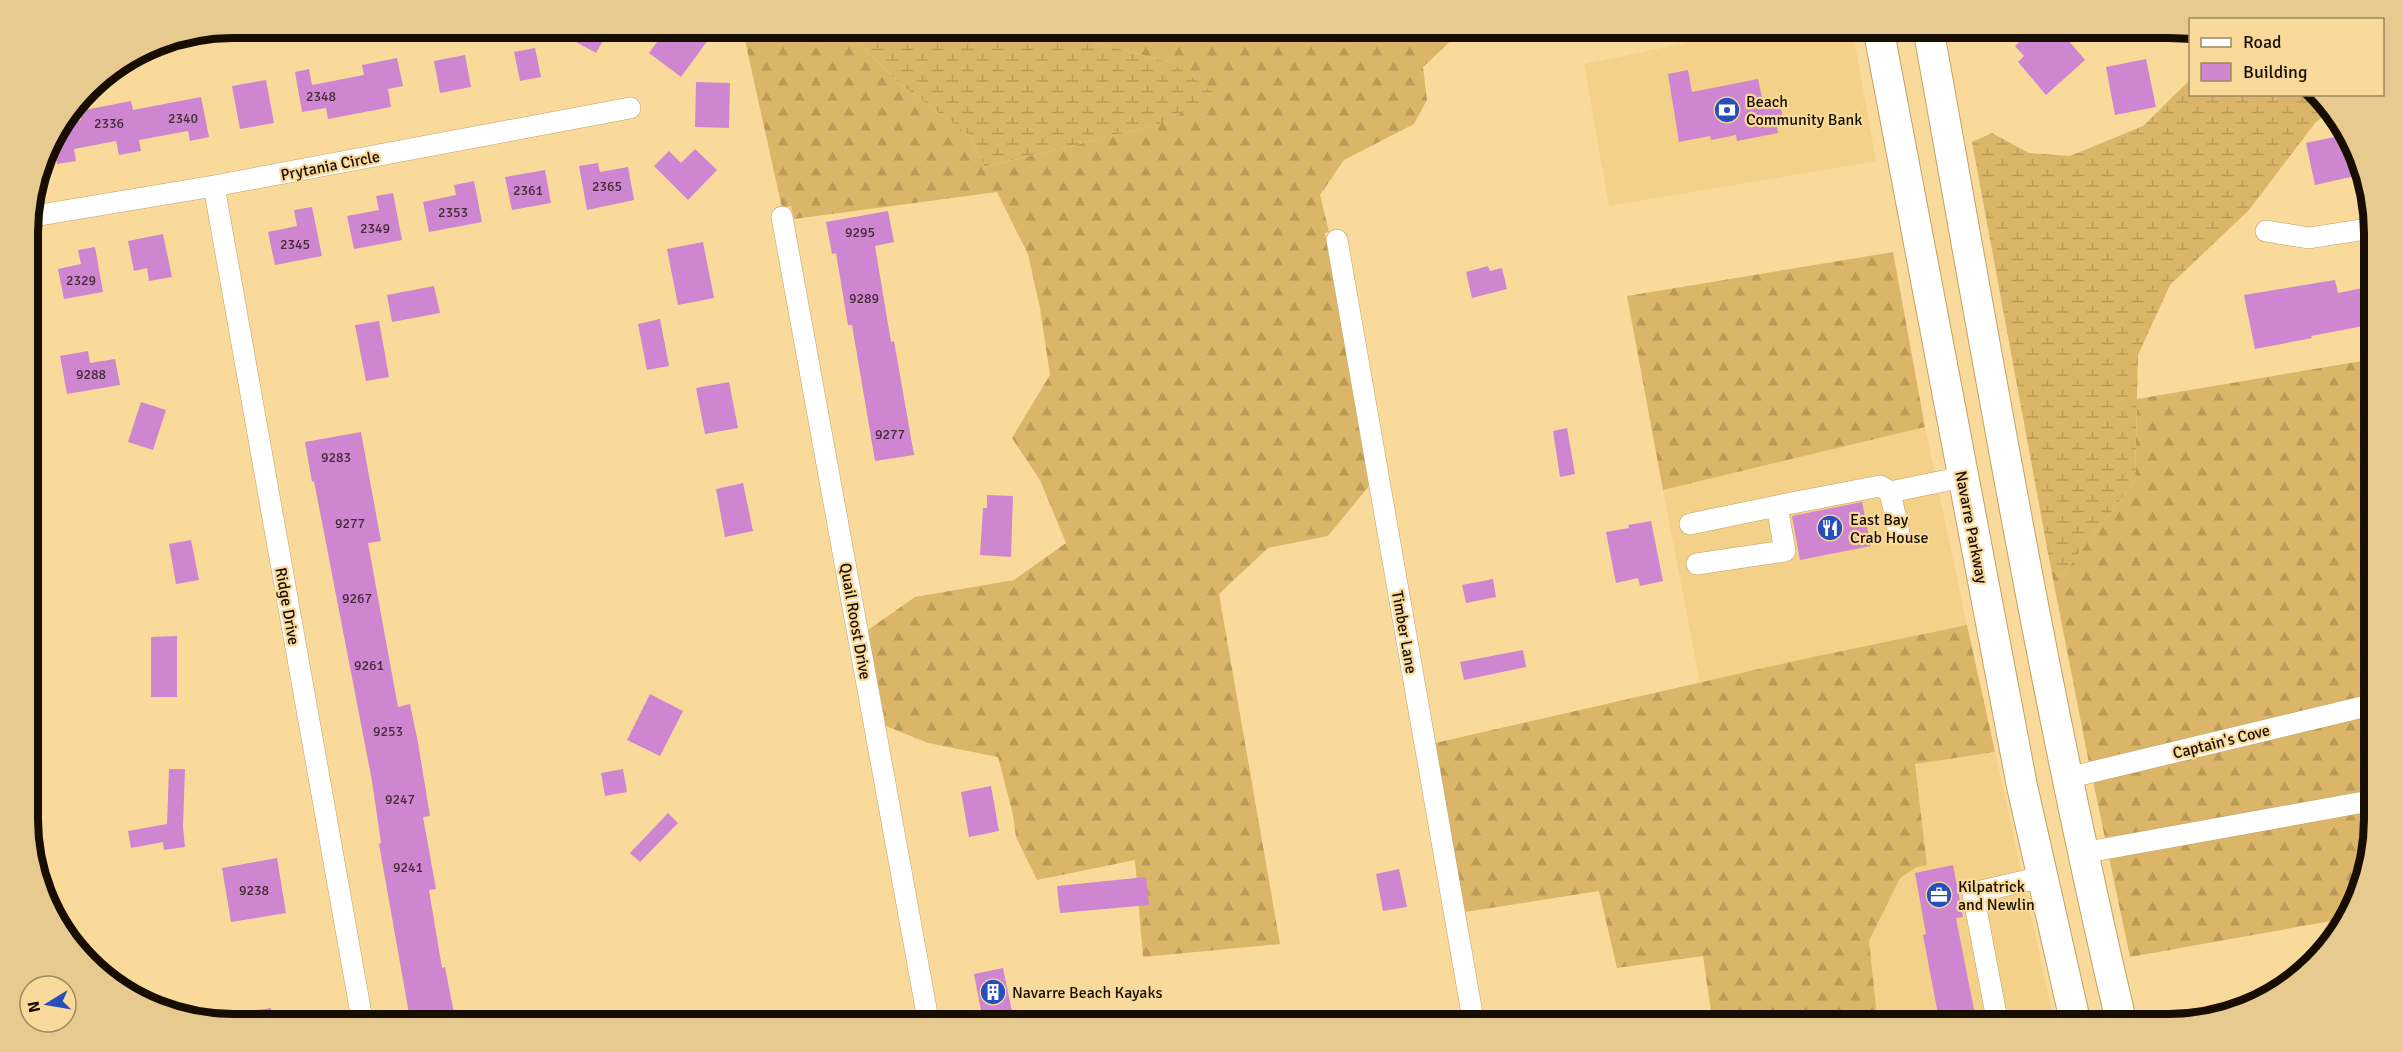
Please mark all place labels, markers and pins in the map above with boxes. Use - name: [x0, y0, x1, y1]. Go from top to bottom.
- place label: Beach Community Bank: [1746, 92, 1862, 130]
- bank icon: Beach Community Bank: [1712, 95, 1742, 125]
- place label: East Bay Crab House: [1850, 510, 1928, 548]
- restaurant icon: East Bay Crab House: [1815, 513, 1845, 543]
- place label: Kilpatrick and Newlin: [1958, 877, 2035, 915]
- office icon: Kilpatrick and Newlin: [1924, 880, 1954, 910]
- building icon: Navarre Beach Kayaks: [978, 977, 1008, 1007]
- place label: Navarre Beach Kayaks: [1012, 983, 1162, 1003]

